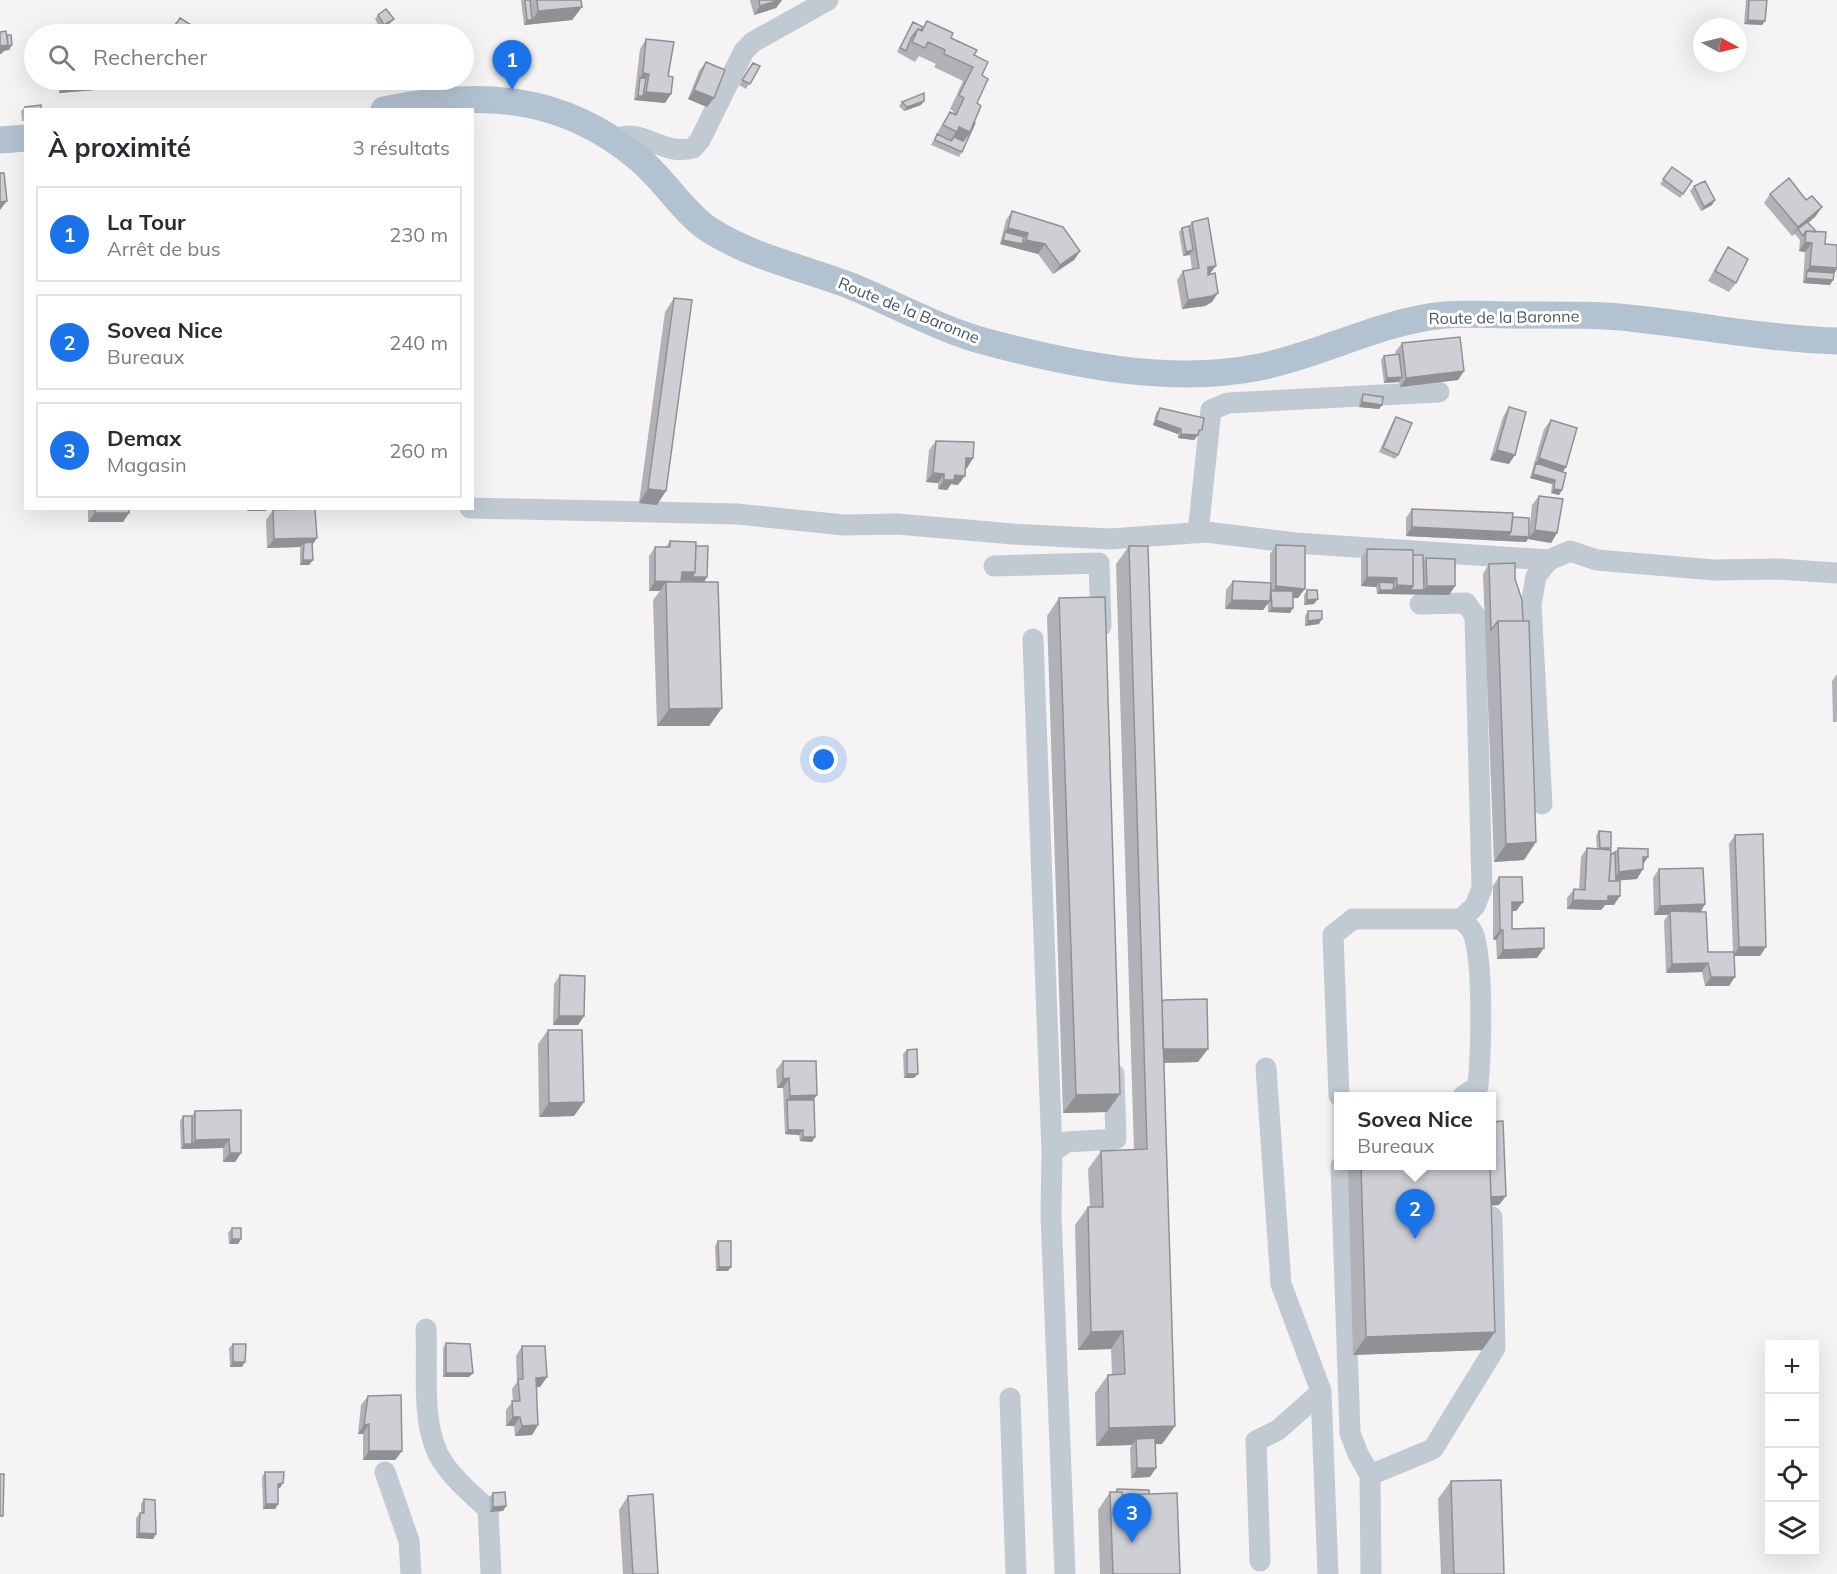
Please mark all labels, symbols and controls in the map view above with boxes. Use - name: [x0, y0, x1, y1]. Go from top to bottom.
- north arrow: [1693, 18, 1747, 72]
- search box: [24, 24, 474, 90]
- pin: 1: [492, 40, 532, 90]
- icon: search: [45, 41, 78, 74]
- text: Rechercher: [93, 43, 207, 71]
- text: À proximité: [48, 131, 191, 164]
- text: 3 résultats: [353, 135, 450, 160]
- text: La Tour: [107, 208, 186, 236]
- text: 1: [64, 222, 76, 247]
- text: 230 m: [389, 222, 448, 247]
- text: Arrêt de bus: [107, 236, 221, 261]
- street label: Route de la Baronne: [835, 273, 983, 347]
- street label: Route de la Baronne: [1429, 306, 1579, 328]
- text: Sovea Nice: [107, 316, 223, 344]
- text: 2: [64, 330, 76, 355]
- text: 240 m: [389, 330, 448, 355]
- text: Bureaux: [107, 344, 184, 369]
- text: Demax: [107, 424, 181, 452]
- text: 3: [64, 438, 76, 463]
- text: 260 m: [389, 438, 448, 463]
- text: Magasin: [107, 452, 187, 477]
- your location: [809, 745, 838, 774]
- popup: [1334, 1092, 1496, 1170]
- text: Sovea Nice: [1357, 1105, 1473, 1133]
- text: Bureaux: [1357, 1133, 1435, 1158]
- pin: 2: [1396, 1190, 1434, 1239]
- map controls: [1765, 1340, 1819, 1556]
- button: +: [1765, 1340, 1819, 1394]
- button: −: [1765, 1394, 1819, 1448]
- button: locate: [1765, 1448, 1819, 1502]
- pin: 3: [1112, 1494, 1152, 1543]
- button: layers: [1765, 1502, 1819, 1556]

